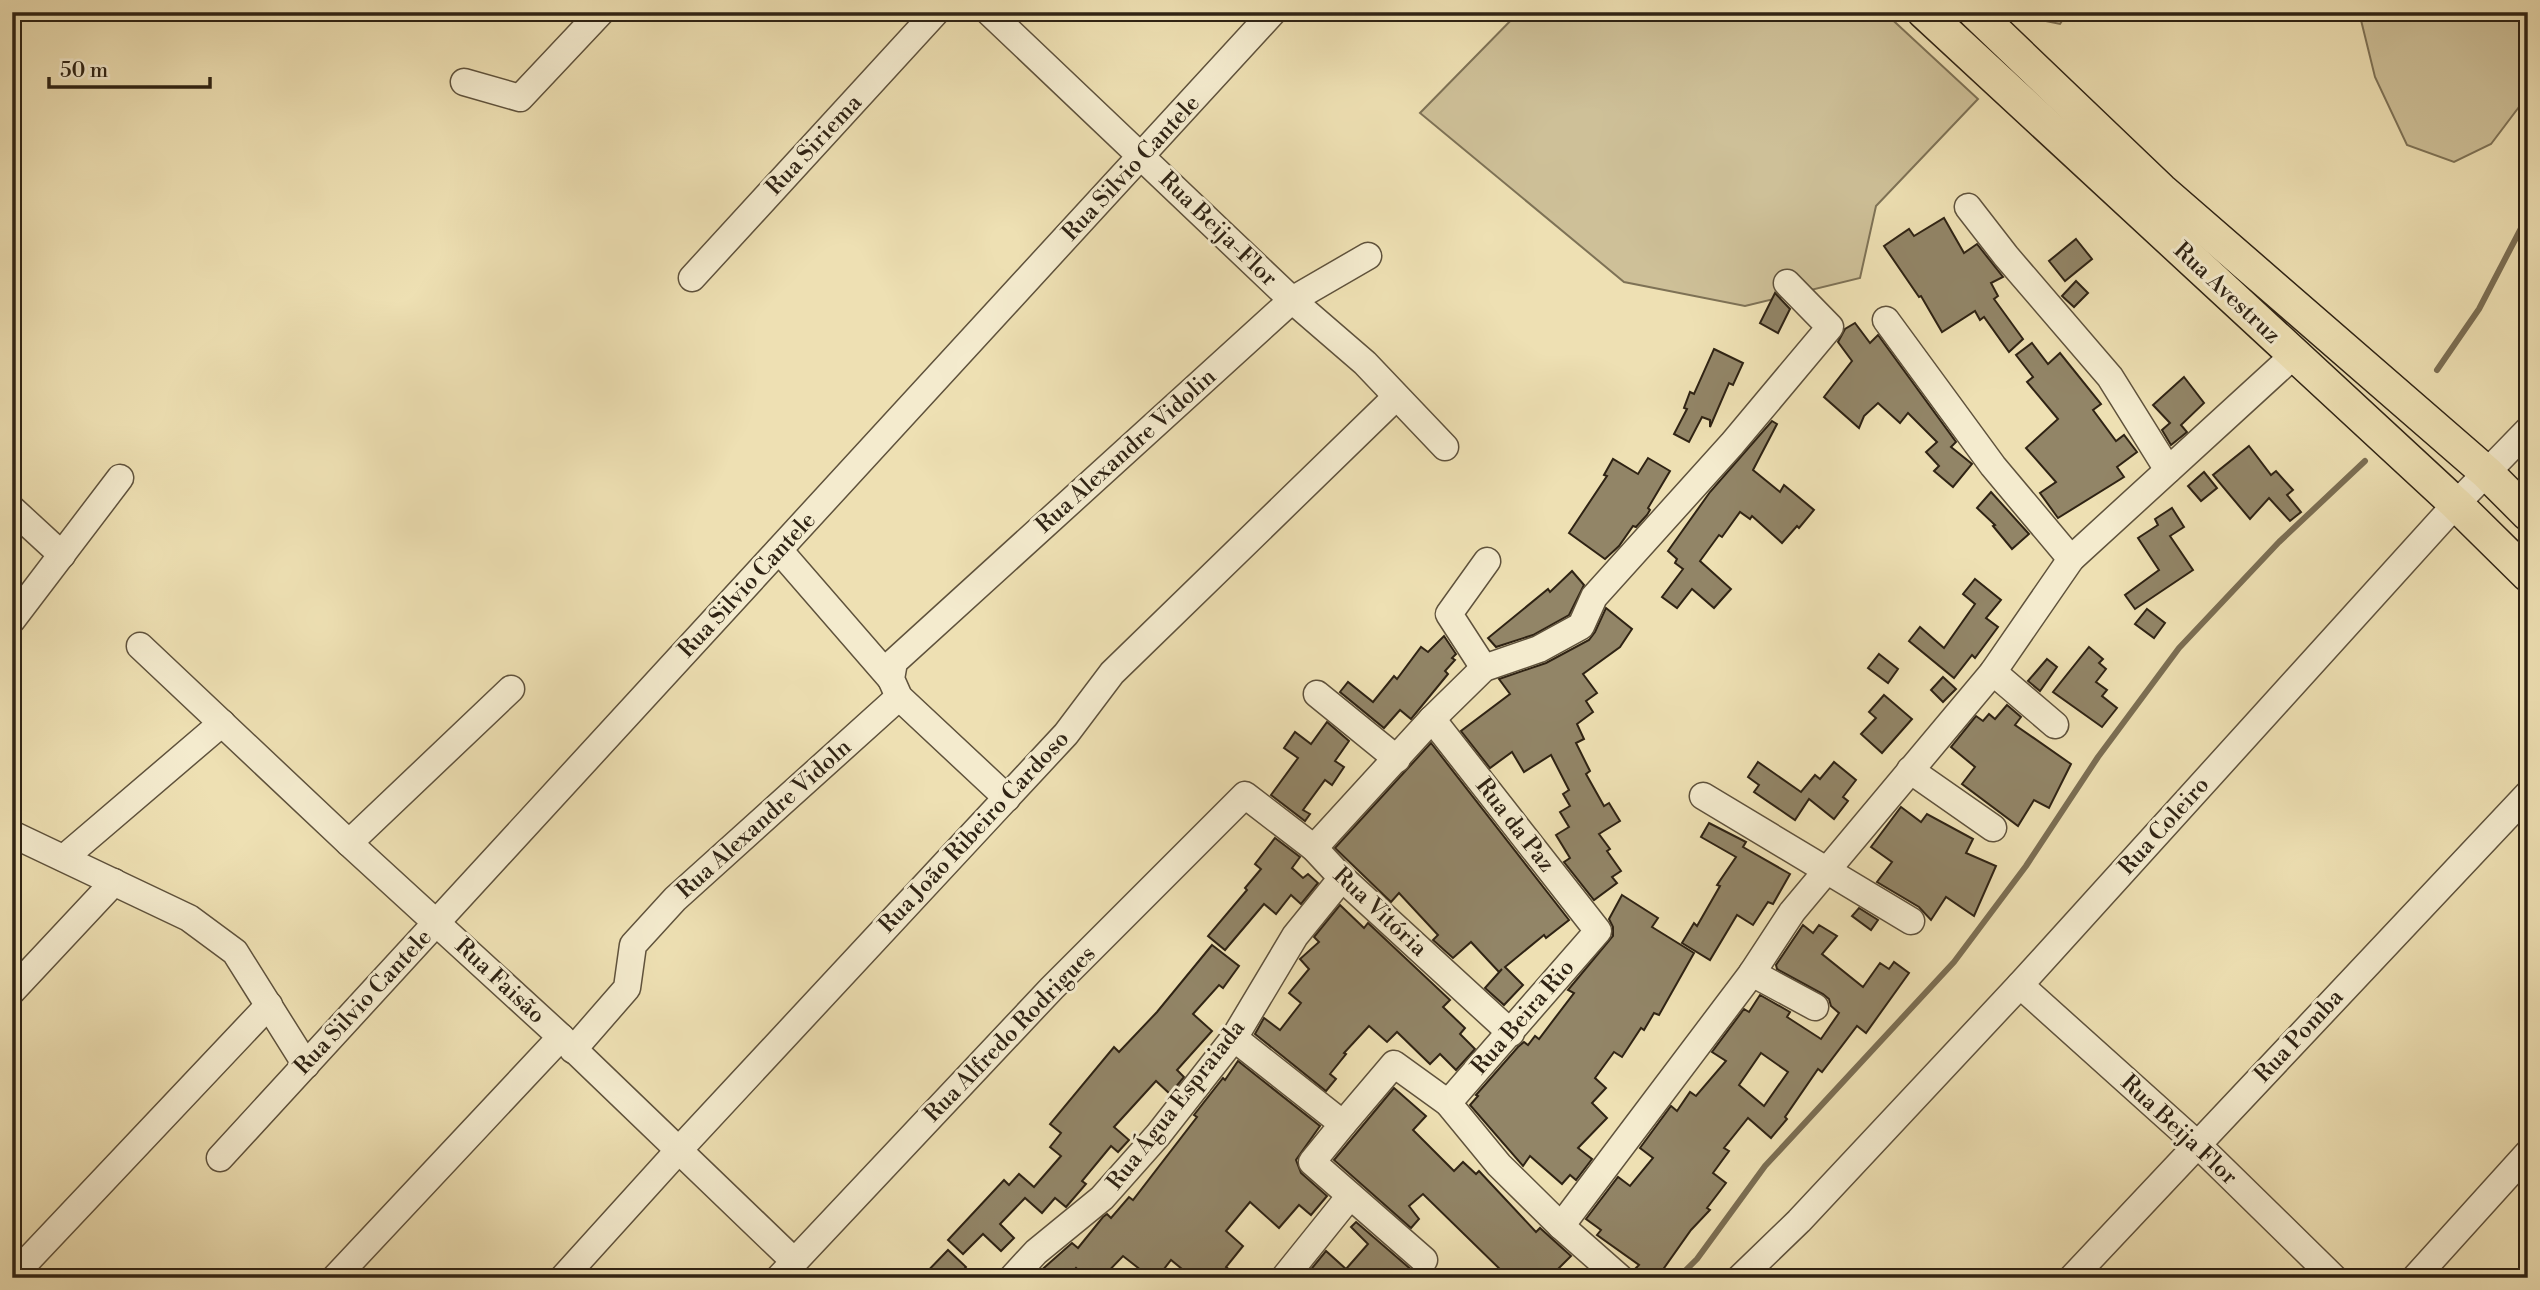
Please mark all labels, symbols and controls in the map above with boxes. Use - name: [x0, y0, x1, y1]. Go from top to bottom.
- scale bar: [49, 46, 210, 90]
- text: 50 m: [60, 58, 108, 84]
- street label: Rua Siriema: [760, 89, 868, 201]
- street label: Rua Silvio Cantele: [1056, 89, 1206, 247]
- street label: Rua Beija-Flor: [1153, 166, 1283, 292]
- street label: Rua Avestruz: [2168, 236, 2286, 350]
- street label: Rua Alexandre Vidolin: [1030, 362, 1222, 539]
- street label: Rua Silvio Cantele: [672, 506, 822, 664]
- street label: Rua João Ribeiro Cardoso: [873, 725, 1075, 939]
- street label: Rua Alexandre Vidoln: [671, 733, 857, 905]
- street label: Rua Coleiro: [2113, 771, 2215, 881]
- street label: Rua da Paz: [1469, 772, 1561, 878]
- street label: Rua Vitória: [1327, 861, 1433, 963]
- street label: Rua Silvio Cantele: [288, 923, 438, 1081]
- street label: Rua Faisão: [449, 932, 551, 1030]
- street label: Rua Alfredo Rodrigues: [918, 940, 1102, 1128]
- street label: Rua Beira Rio: [1465, 954, 1581, 1080]
- street label: Rua Pomba: [2249, 983, 2350, 1088]
- street label: Rua Água Espraiada: [1099, 1013, 1251, 1196]
- street label: Rua Beija Flor: [2115, 1069, 2243, 1191]

